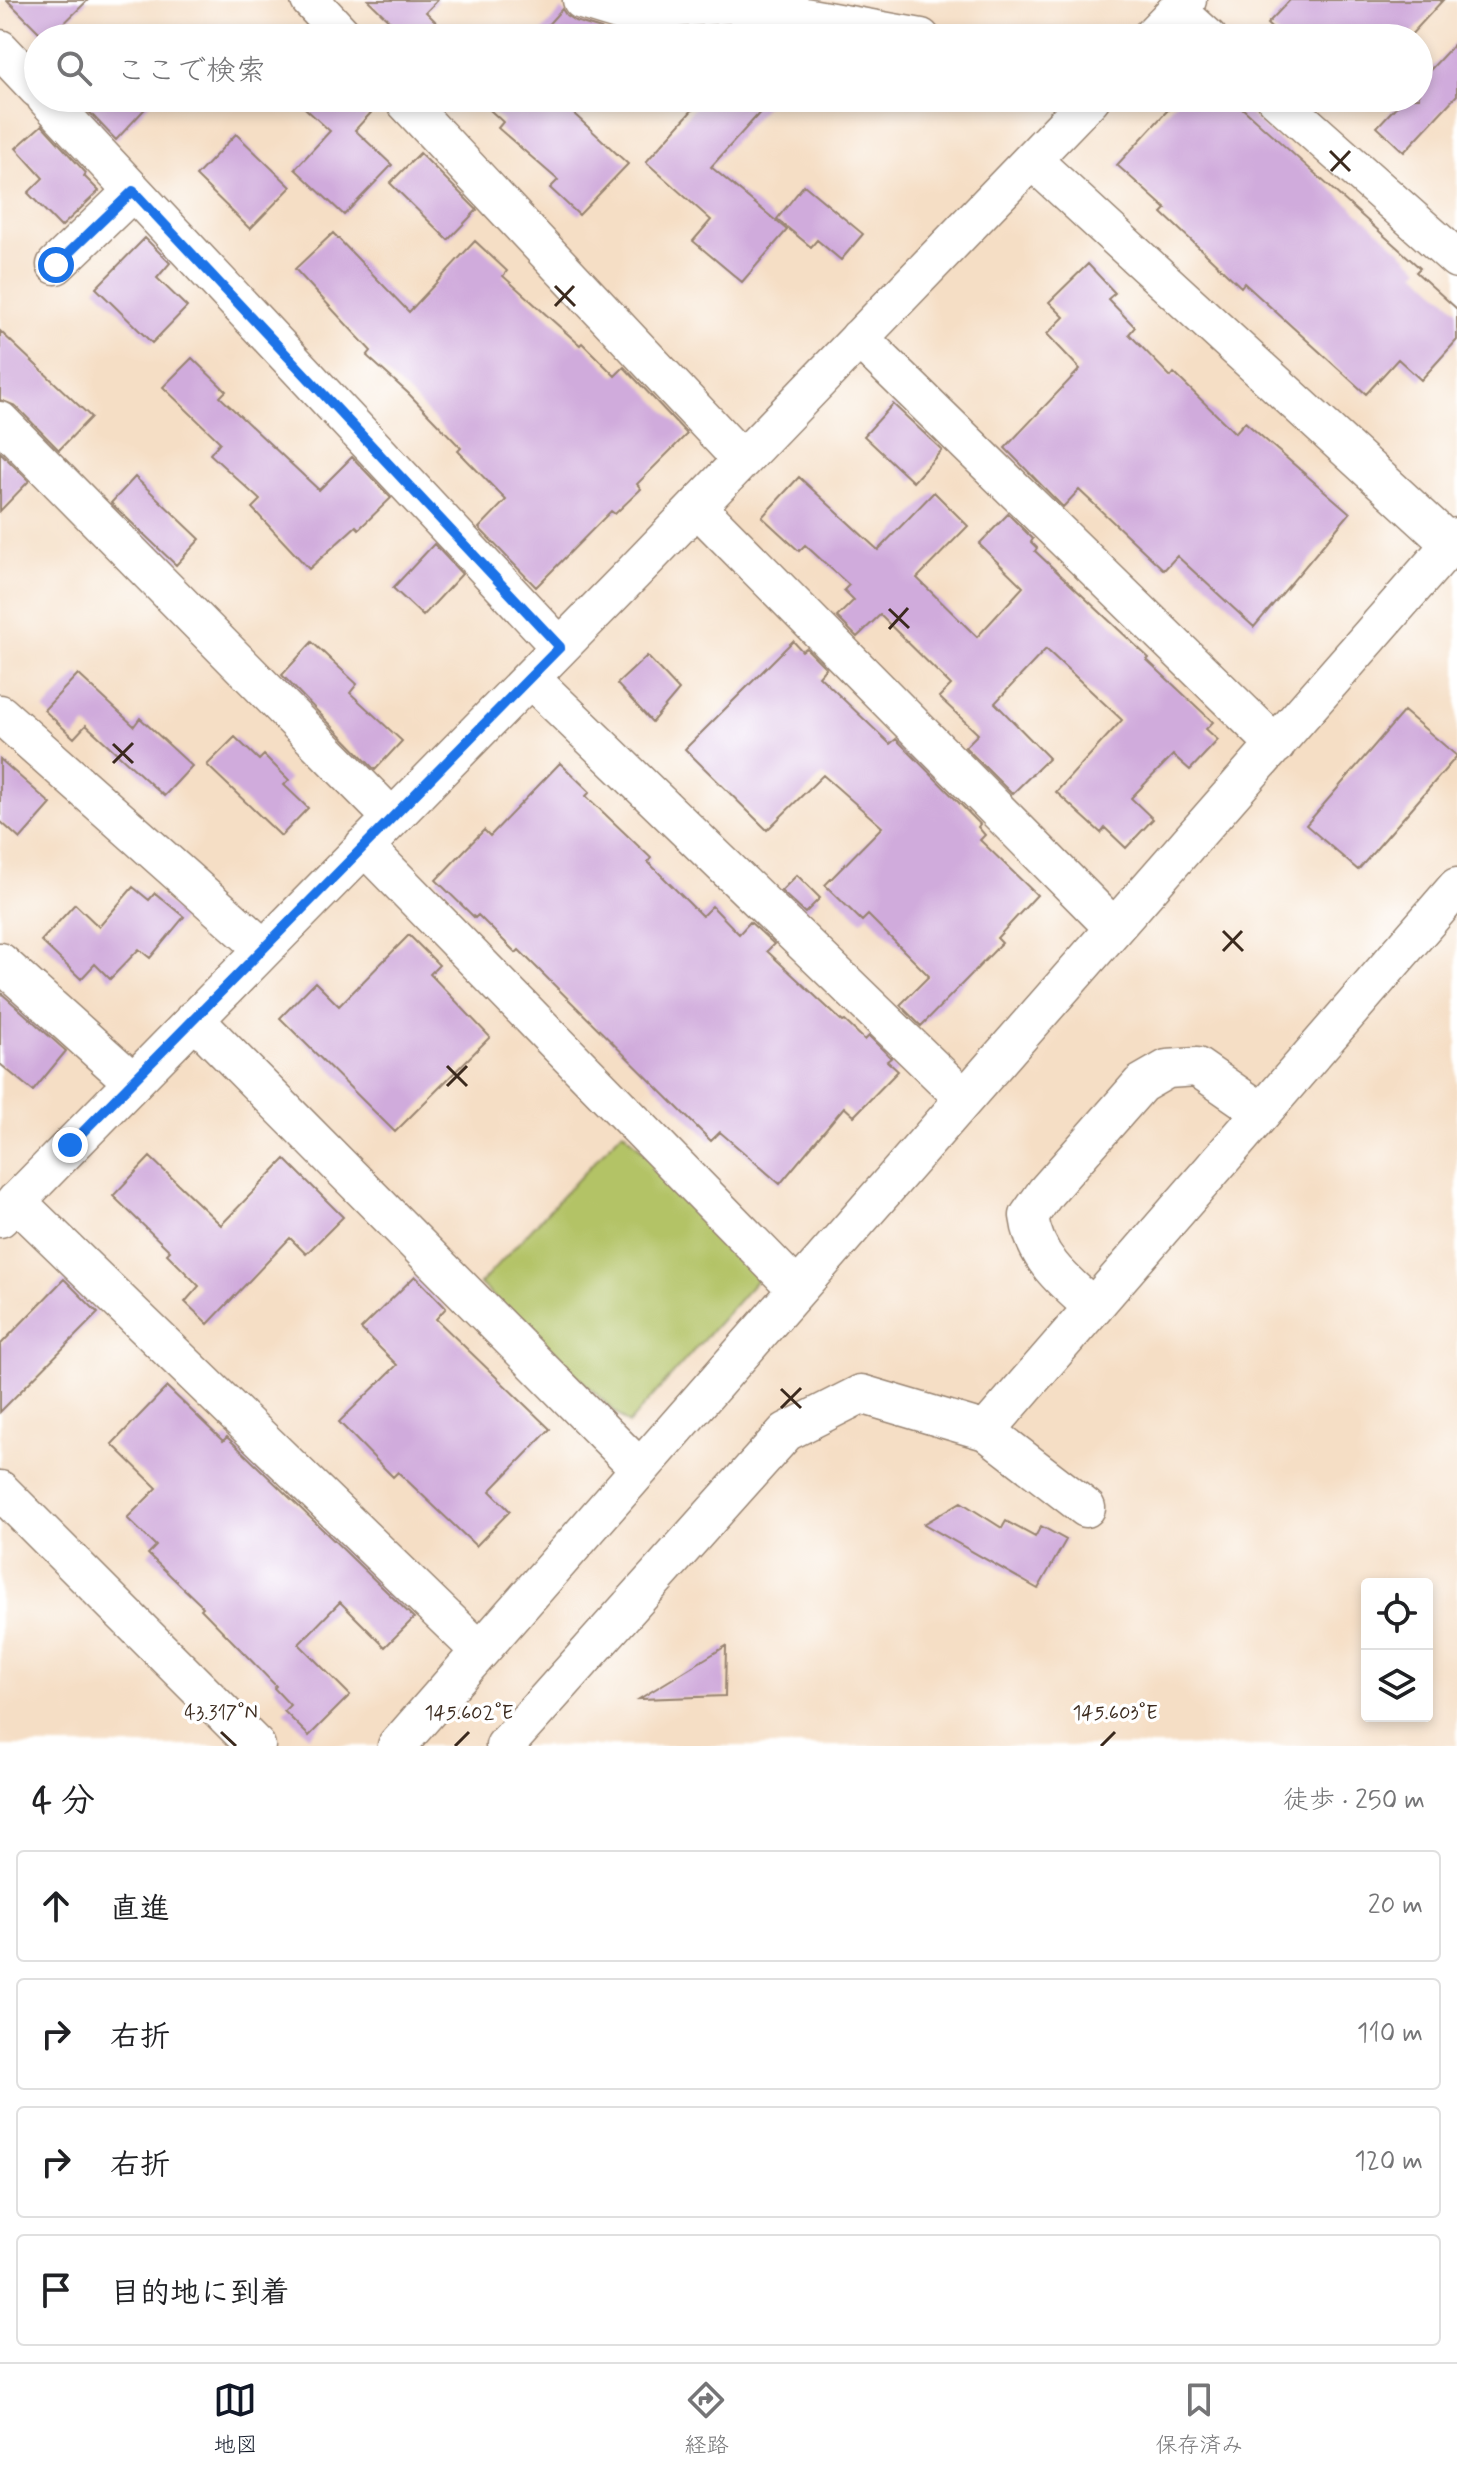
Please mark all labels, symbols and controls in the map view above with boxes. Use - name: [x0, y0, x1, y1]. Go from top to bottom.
- search box: [24, 24, 1433, 112]
- icon: search: [52, 46, 96, 90]
- text: ここで検索: [116, 52, 266, 91]
- route start: [38, 247, 74, 283]
- route end: [52, 1127, 88, 1163]
- map controls: [1361, 1578, 1433, 1722]
- button: locate: [1361, 1578, 1433, 1650]
- button: layers: [1361, 1650, 1433, 1722]
- text: 43.317°N: [184, 1700, 258, 1727]
- text: 145.602°E: [425, 1700, 513, 1727]
- text: 145.603°E: [1072, 1700, 1158, 1727]
- text: 4 分: [32, 1779, 95, 1824]
- text: 徒歩 · 250 m: [1283, 1784, 1425, 1818]
- icon: ahead: [34, 1884, 78, 1928]
- text: 20 m: [1368, 1889, 1423, 1923]
- text: 直進: [110, 1890, 170, 1929]
- icon: right: [34, 2012, 78, 2056]
- text: 110 m: [1357, 2017, 1423, 2051]
- text: 右折: [110, 2018, 170, 2057]
- icon: right: [34, 2140, 78, 2184]
- text: 120 m: [1354, 2145, 1423, 2179]
- text: 右折: [110, 2146, 170, 2185]
- icon: arrive: [34, 2268, 78, 2312]
- text: 目的地に到着: [110, 2274, 290, 2313]
- tab: 地図: [213, 2378, 258, 2460]
- tab: 経路: [684, 2378, 729, 2460]
- tab: 保存済み: [1155, 2378, 1244, 2460]

